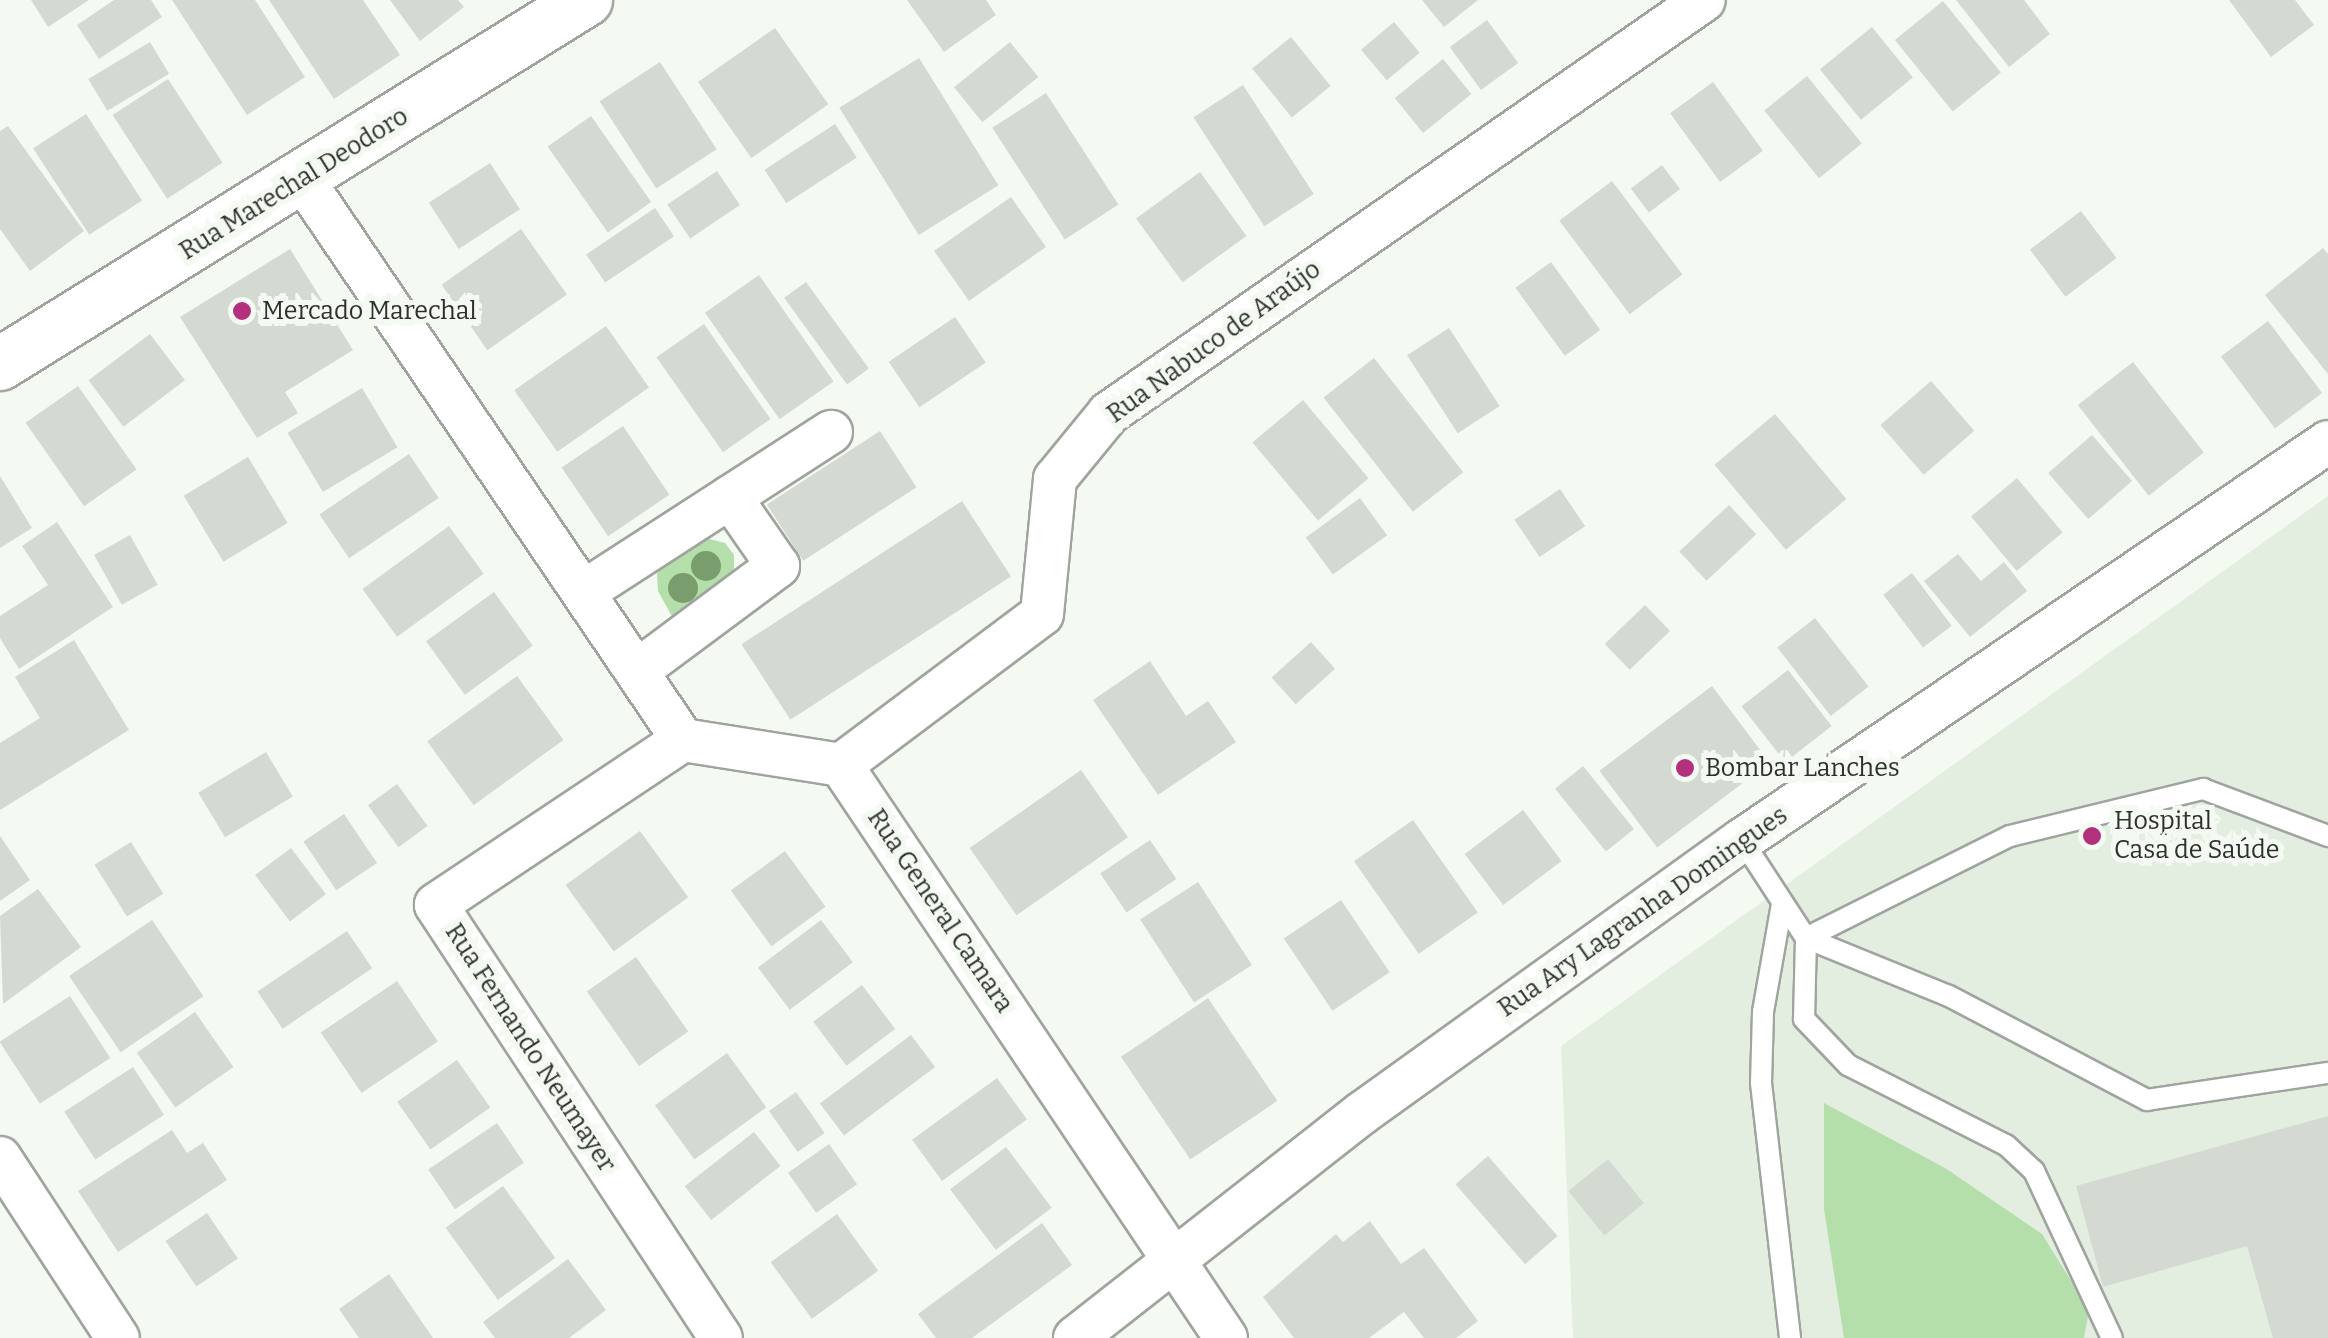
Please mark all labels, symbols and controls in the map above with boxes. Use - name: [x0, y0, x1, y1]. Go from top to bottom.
- street label: Rua Marechal Deodoro: [174, 101, 414, 267]
- street label: Rua Nabuco de Araújo: [1102, 255, 1326, 429]
- place label: Mercado Marechal: [262, 296, 477, 326]
- marker: Mercado Marechal: [231, 300, 253, 322]
- place label: Bombar Lanches: [1705, 753, 1900, 783]
- marker: Bombar Lanches: [1674, 757, 1696, 779]
- street label: Rua Ary Lagranha Domingues: [1493, 800, 1793, 1024]
- street label: Rua General Camara: [861, 804, 1019, 1018]
- place label: Hospital Casa de Saúde: [2114, 807, 2279, 866]
- marker: Hospital Casa de Saúde: [2079, 823, 2105, 849]
- street label: Rua Fernando Neumayer: [439, 918, 621, 1178]

